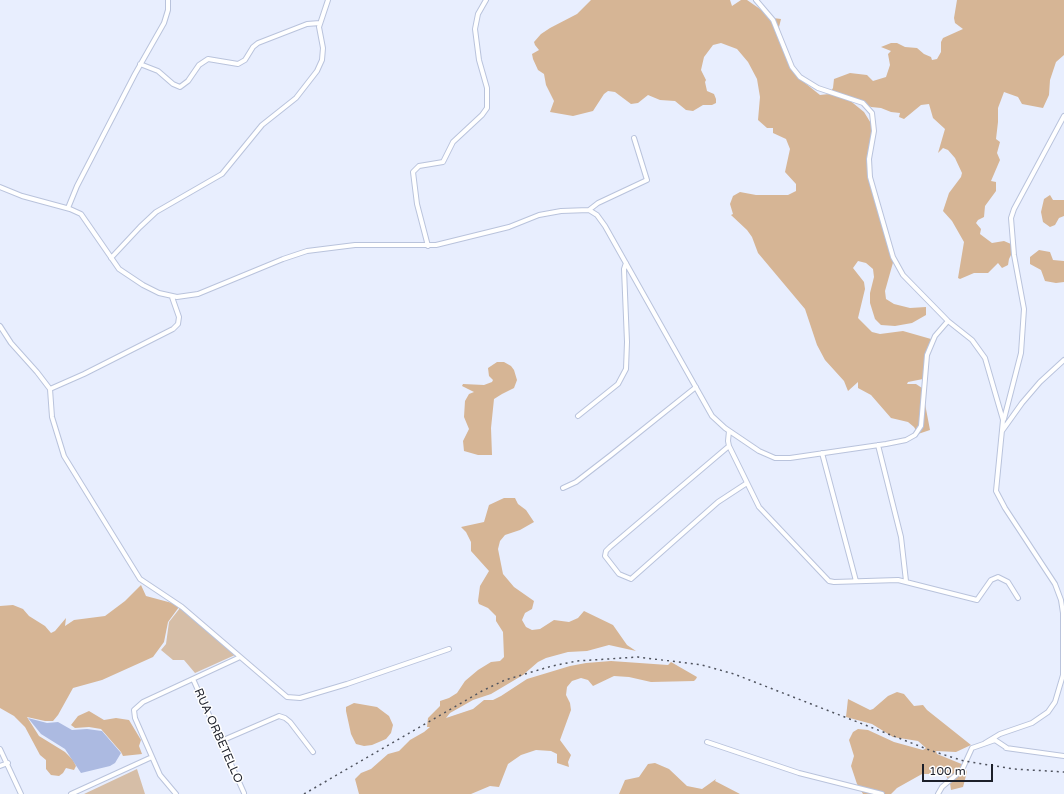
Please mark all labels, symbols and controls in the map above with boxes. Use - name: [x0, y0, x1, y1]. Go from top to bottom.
- street label: RUA ORBETELLO: [191, 686, 245, 786]
- scale bar: [924, 756, 995, 782]
- text: 100 m: [929, 764, 966, 778]

